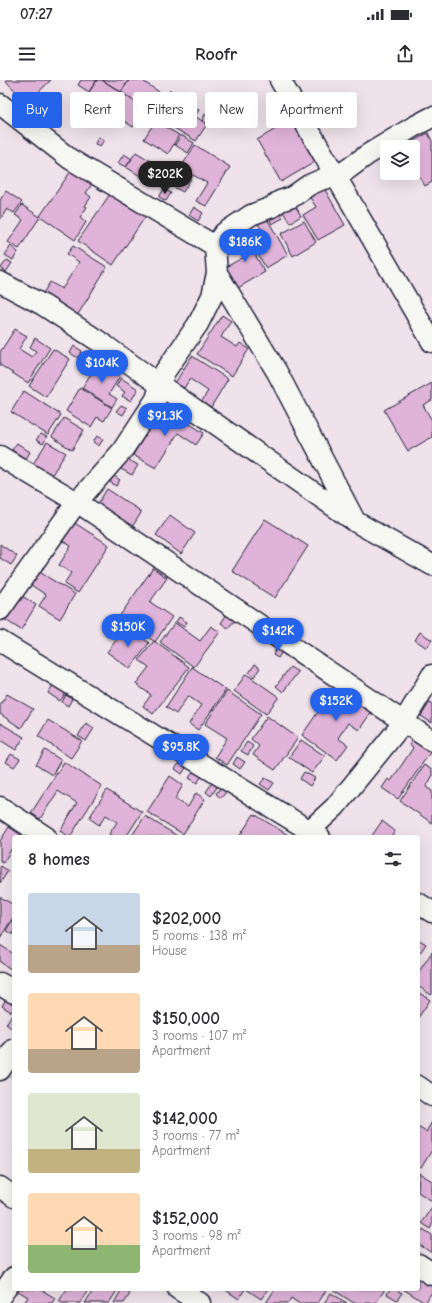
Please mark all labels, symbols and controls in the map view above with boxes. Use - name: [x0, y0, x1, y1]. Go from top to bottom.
- text: 07:27: [20, 5, 53, 23]
- icon: menu: [16, 43, 38, 65]
- icon: share: [394, 43, 416, 65]
- text: Roofr: [195, 44, 237, 65]
- chip: Buy: [12, 92, 62, 128]
- chip: Rent: [70, 92, 125, 128]
- chip: Filters: [133, 92, 197, 128]
- chip: New: [205, 92, 258, 128]
- chip: Apartment: [266, 92, 357, 128]
- map controls: [380, 140, 420, 180]
- button: layers: [380, 140, 420, 180]
- pin: $202K: [137, 161, 193, 195]
- text: $202K: [147, 166, 183, 181]
- pin: $186K: [217, 229, 273, 263]
- text: $186K: [228, 234, 262, 249]
- pin: $104K: [74, 350, 130, 384]
- text: $104K: [85, 355, 119, 370]
- pin: $91.3K: [132, 403, 198, 437]
- text: $91.3K: [147, 408, 183, 423]
- pin: $150K: [100, 614, 156, 648]
- pin: $142K: [250, 618, 306, 652]
- text: $150K: [111, 619, 145, 634]
- text: $142K: [262, 623, 294, 638]
- pin: $152K: [308, 688, 364, 722]
- text: $152K: [319, 693, 353, 708]
- pin: $95.8K: [148, 734, 214, 768]
- text: $95.8K: [162, 739, 200, 754]
- icon: filters: [382, 848, 404, 870]
- text: 8 homes: [28, 850, 90, 869]
- icon: home: [60, 909, 108, 957]
- text: $202,000: [152, 909, 221, 928]
- text: 5 rooms · 138 m²: [152, 928, 246, 943]
- text: House: [152, 943, 187, 958]
- icon: home: [60, 1009, 108, 1057]
- text: $150,000: [152, 1009, 220, 1028]
- text: 3 rooms · 107 m²: [152, 1028, 246, 1043]
- text: Apartment: [152, 1043, 210, 1058]
- icon: home: [60, 1109, 108, 1157]
- text: $142,000: [152, 1109, 218, 1128]
- text: 3 rooms · 77 m²: [152, 1128, 239, 1143]
- text: Apartment: [152, 1143, 210, 1158]
- icon: home: [60, 1209, 108, 1257]
- text: $152,000: [152, 1209, 219, 1228]
- text: 3 rooms · 98 m²: [152, 1228, 241, 1243]
- text: Apartment: [152, 1243, 210, 1258]

